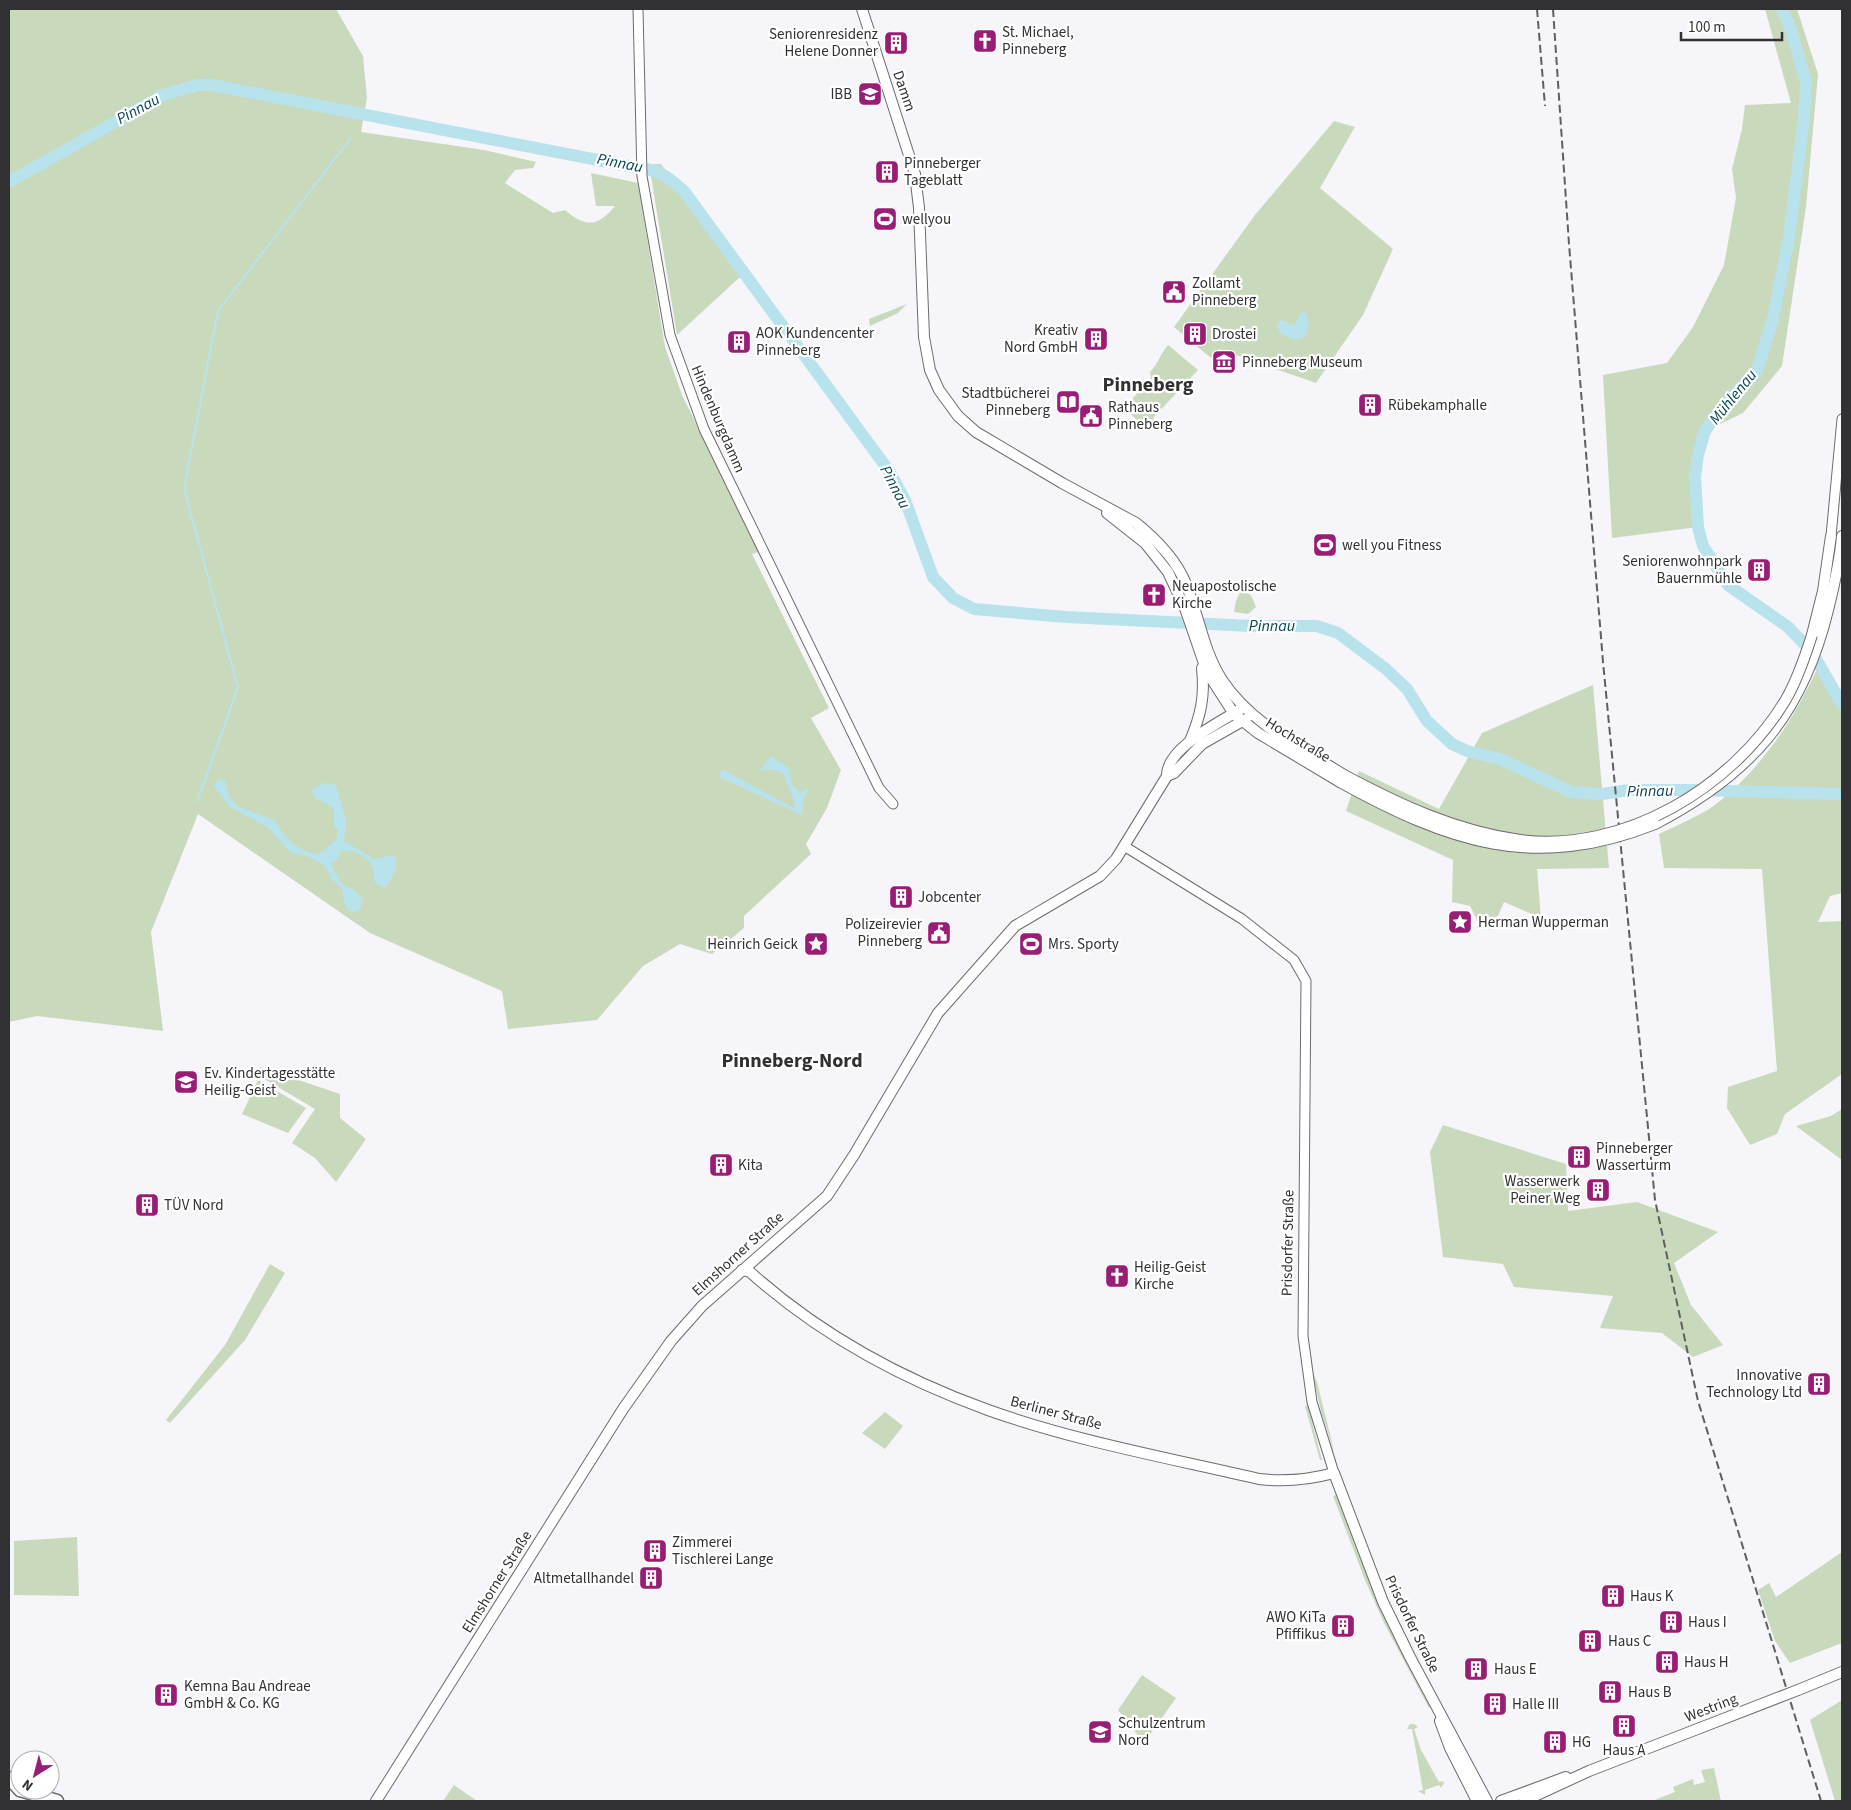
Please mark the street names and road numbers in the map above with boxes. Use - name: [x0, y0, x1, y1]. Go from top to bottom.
- street label: Damm: [887, 68, 921, 114]
- street label: Hindenburgdamm: [686, 362, 750, 476]
- street label: Hochstraße: [1262, 712, 1334, 768]
- street label: Prisdorfer Straße: [1277, 1190, 1299, 1296]
- street label: Elmshorner Straße: [687, 1207, 789, 1301]
- street label: Berliner Straße: [1008, 1391, 1104, 1435]
- street label: Elmshorner Straße: [457, 1527, 537, 1637]
- street label: Prisdorfer Straße: [1379, 1572, 1445, 1676]
- street label: Westring: [1682, 1688, 1741, 1728]

